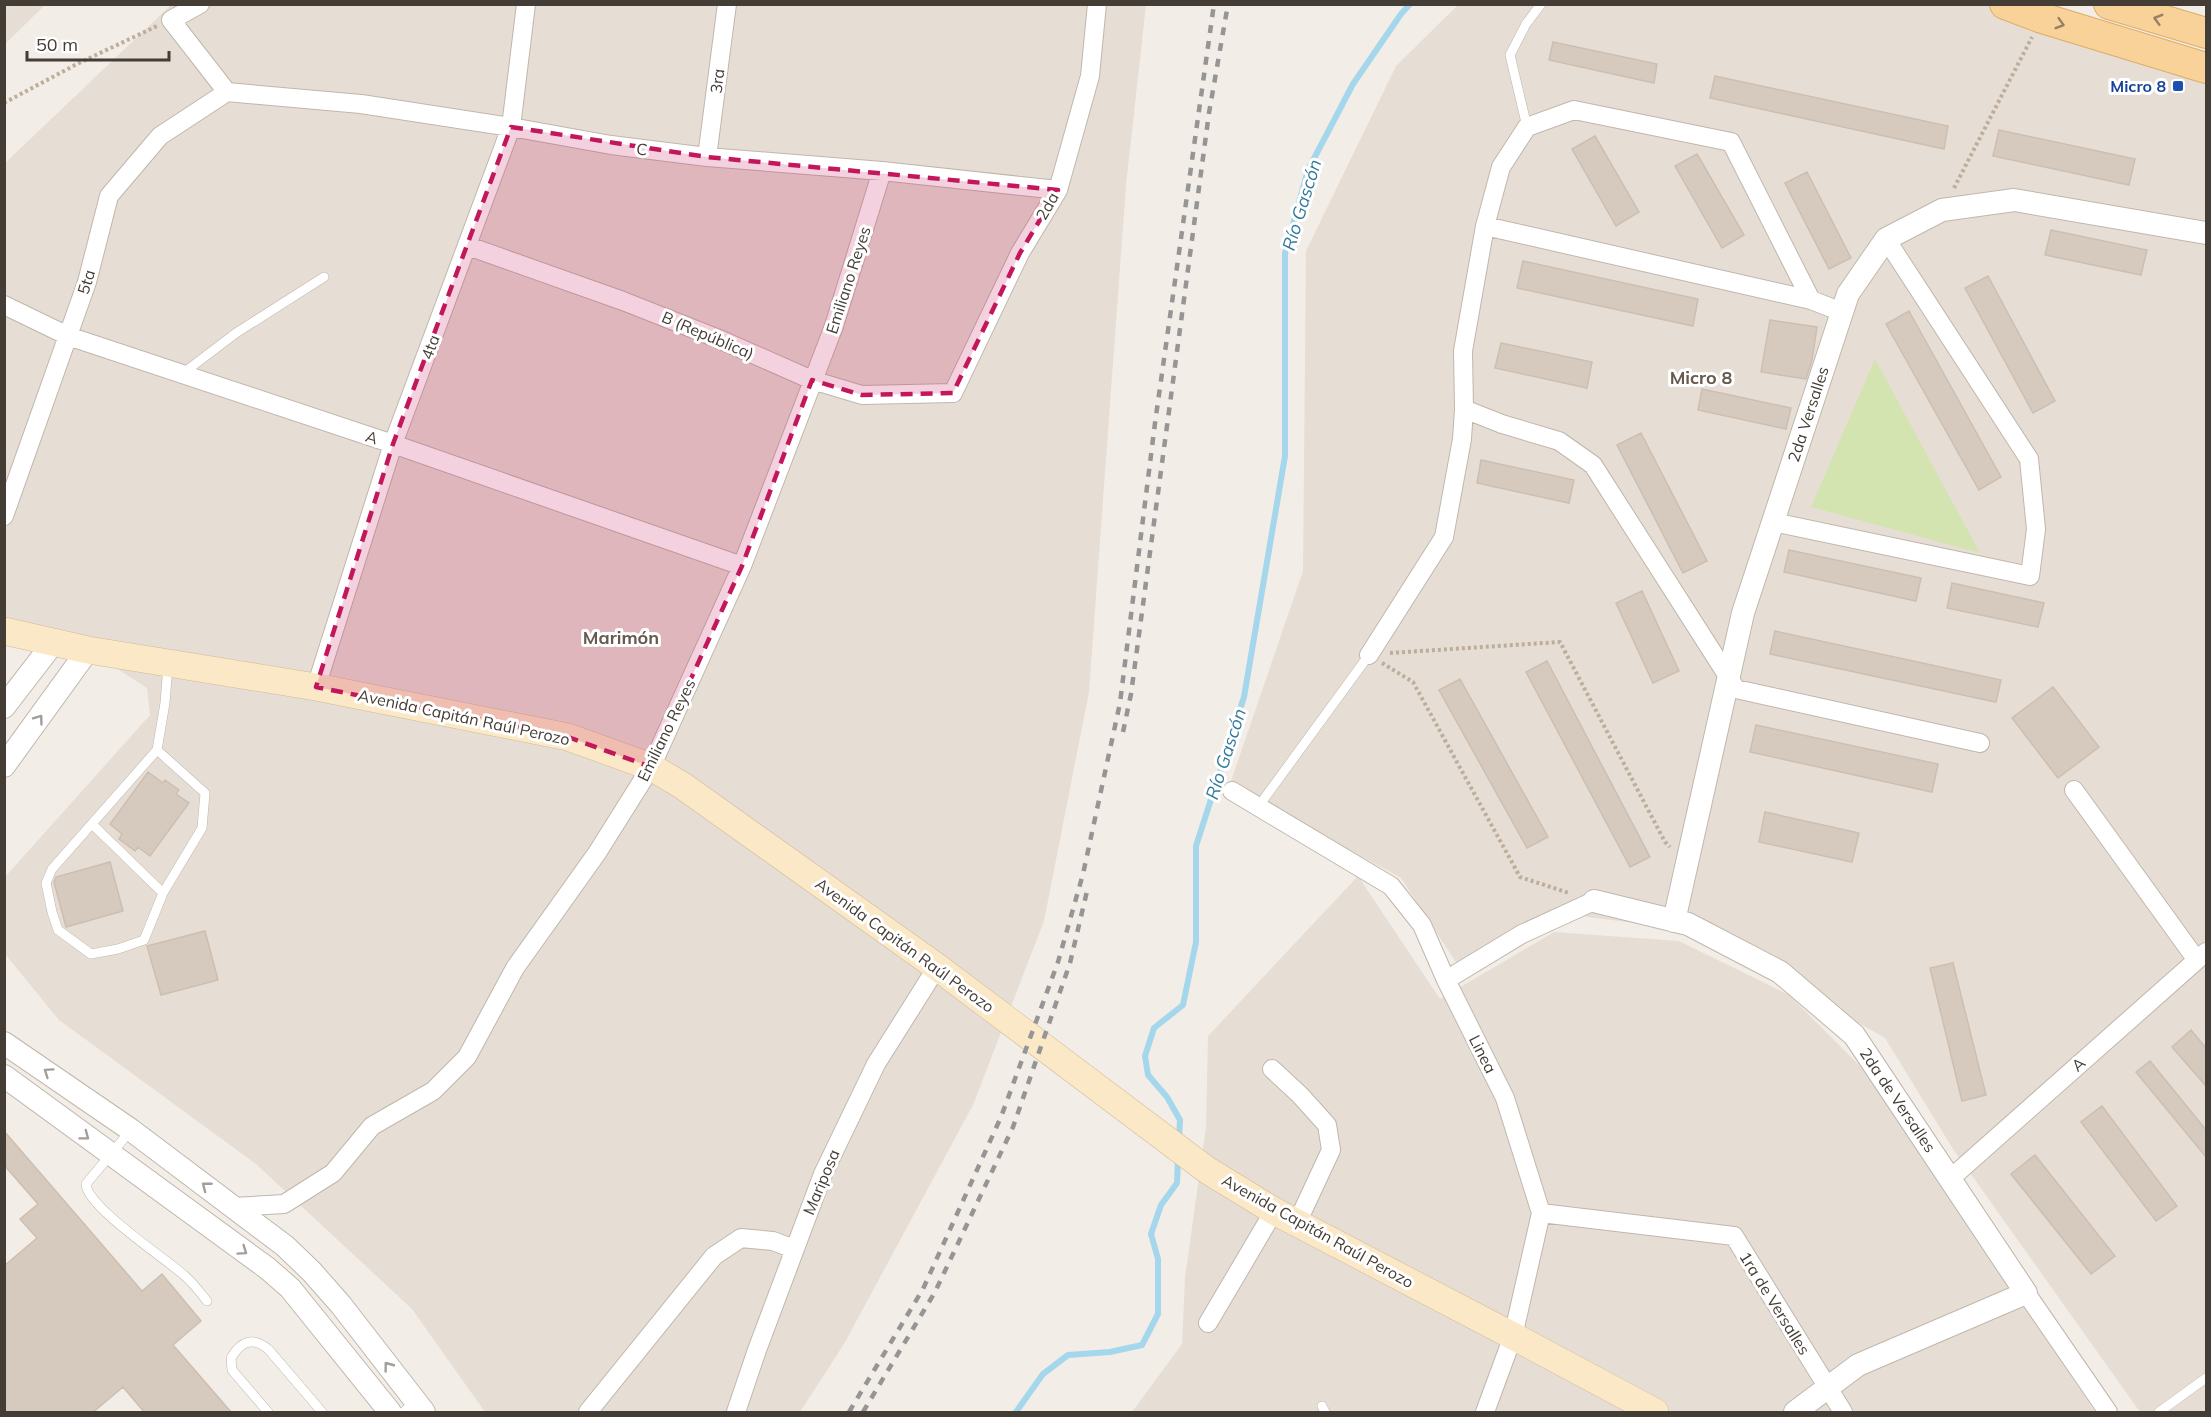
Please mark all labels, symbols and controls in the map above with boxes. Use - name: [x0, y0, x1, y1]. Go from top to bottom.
- one-way arrow: [2153, 14, 2164, 26]
- one-way arrow: [2054, 17, 2065, 29]
- scale bar: [27, 24, 170, 62]
- text: 50 m: [36, 33, 78, 56]
- street label: 3ra: [706, 67, 728, 95]
- place label: Micro 8: [2110, 76, 2166, 96]
- marker: Micro 8: [2171, 79, 2185, 93]
- street label: C: [635, 138, 649, 160]
- water label: Río Gascón: [1277, 156, 1326, 253]
- street label: 2da: [1031, 189, 1063, 223]
- street label: Emiliano Reyes: [821, 224, 875, 336]
- street label: 5ta: [73, 267, 99, 297]
- street label: B (República): [659, 307, 757, 363]
- street label: 4ta: [416, 332, 444, 362]
- street label: 2da Versalles: [1783, 364, 1833, 464]
- district label: Micro 8: [1670, 366, 1733, 389]
- street label: A: [363, 426, 381, 448]
- district label: Marimón: [583, 626, 659, 649]
- street label: Emiliano Reyes: [633, 675, 699, 785]
- street label: Avenida Capitán Raúl Perozo: [356, 685, 572, 749]
- water label: Río Gascón: [1200, 706, 1251, 802]
- one-way arrow: [31, 714, 42, 725]
- street label: Avenida Capitán Raúl Perozo: [812, 873, 998, 1017]
- street label: Linea: [1465, 1032, 1501, 1076]
- street label: 2da de Versalles: [1856, 1044, 1940, 1156]
- street label: A: [2067, 1052, 2089, 1075]
- one-way arrow: [43, 1068, 54, 1079]
- one-way arrow: [78, 1129, 89, 1140]
- street label: Mariposa: [798, 1146, 844, 1218]
- street label: Avenida Capitán Raúl Perozo: [1219, 1170, 1417, 1292]
- one-way arrow: [202, 1183, 213, 1194]
- one-way arrow: [236, 1243, 247, 1254]
- street label: 1ra de Versalles: [1735, 1248, 1815, 1358]
- one-way arrow: [385, 1362, 396, 1373]

